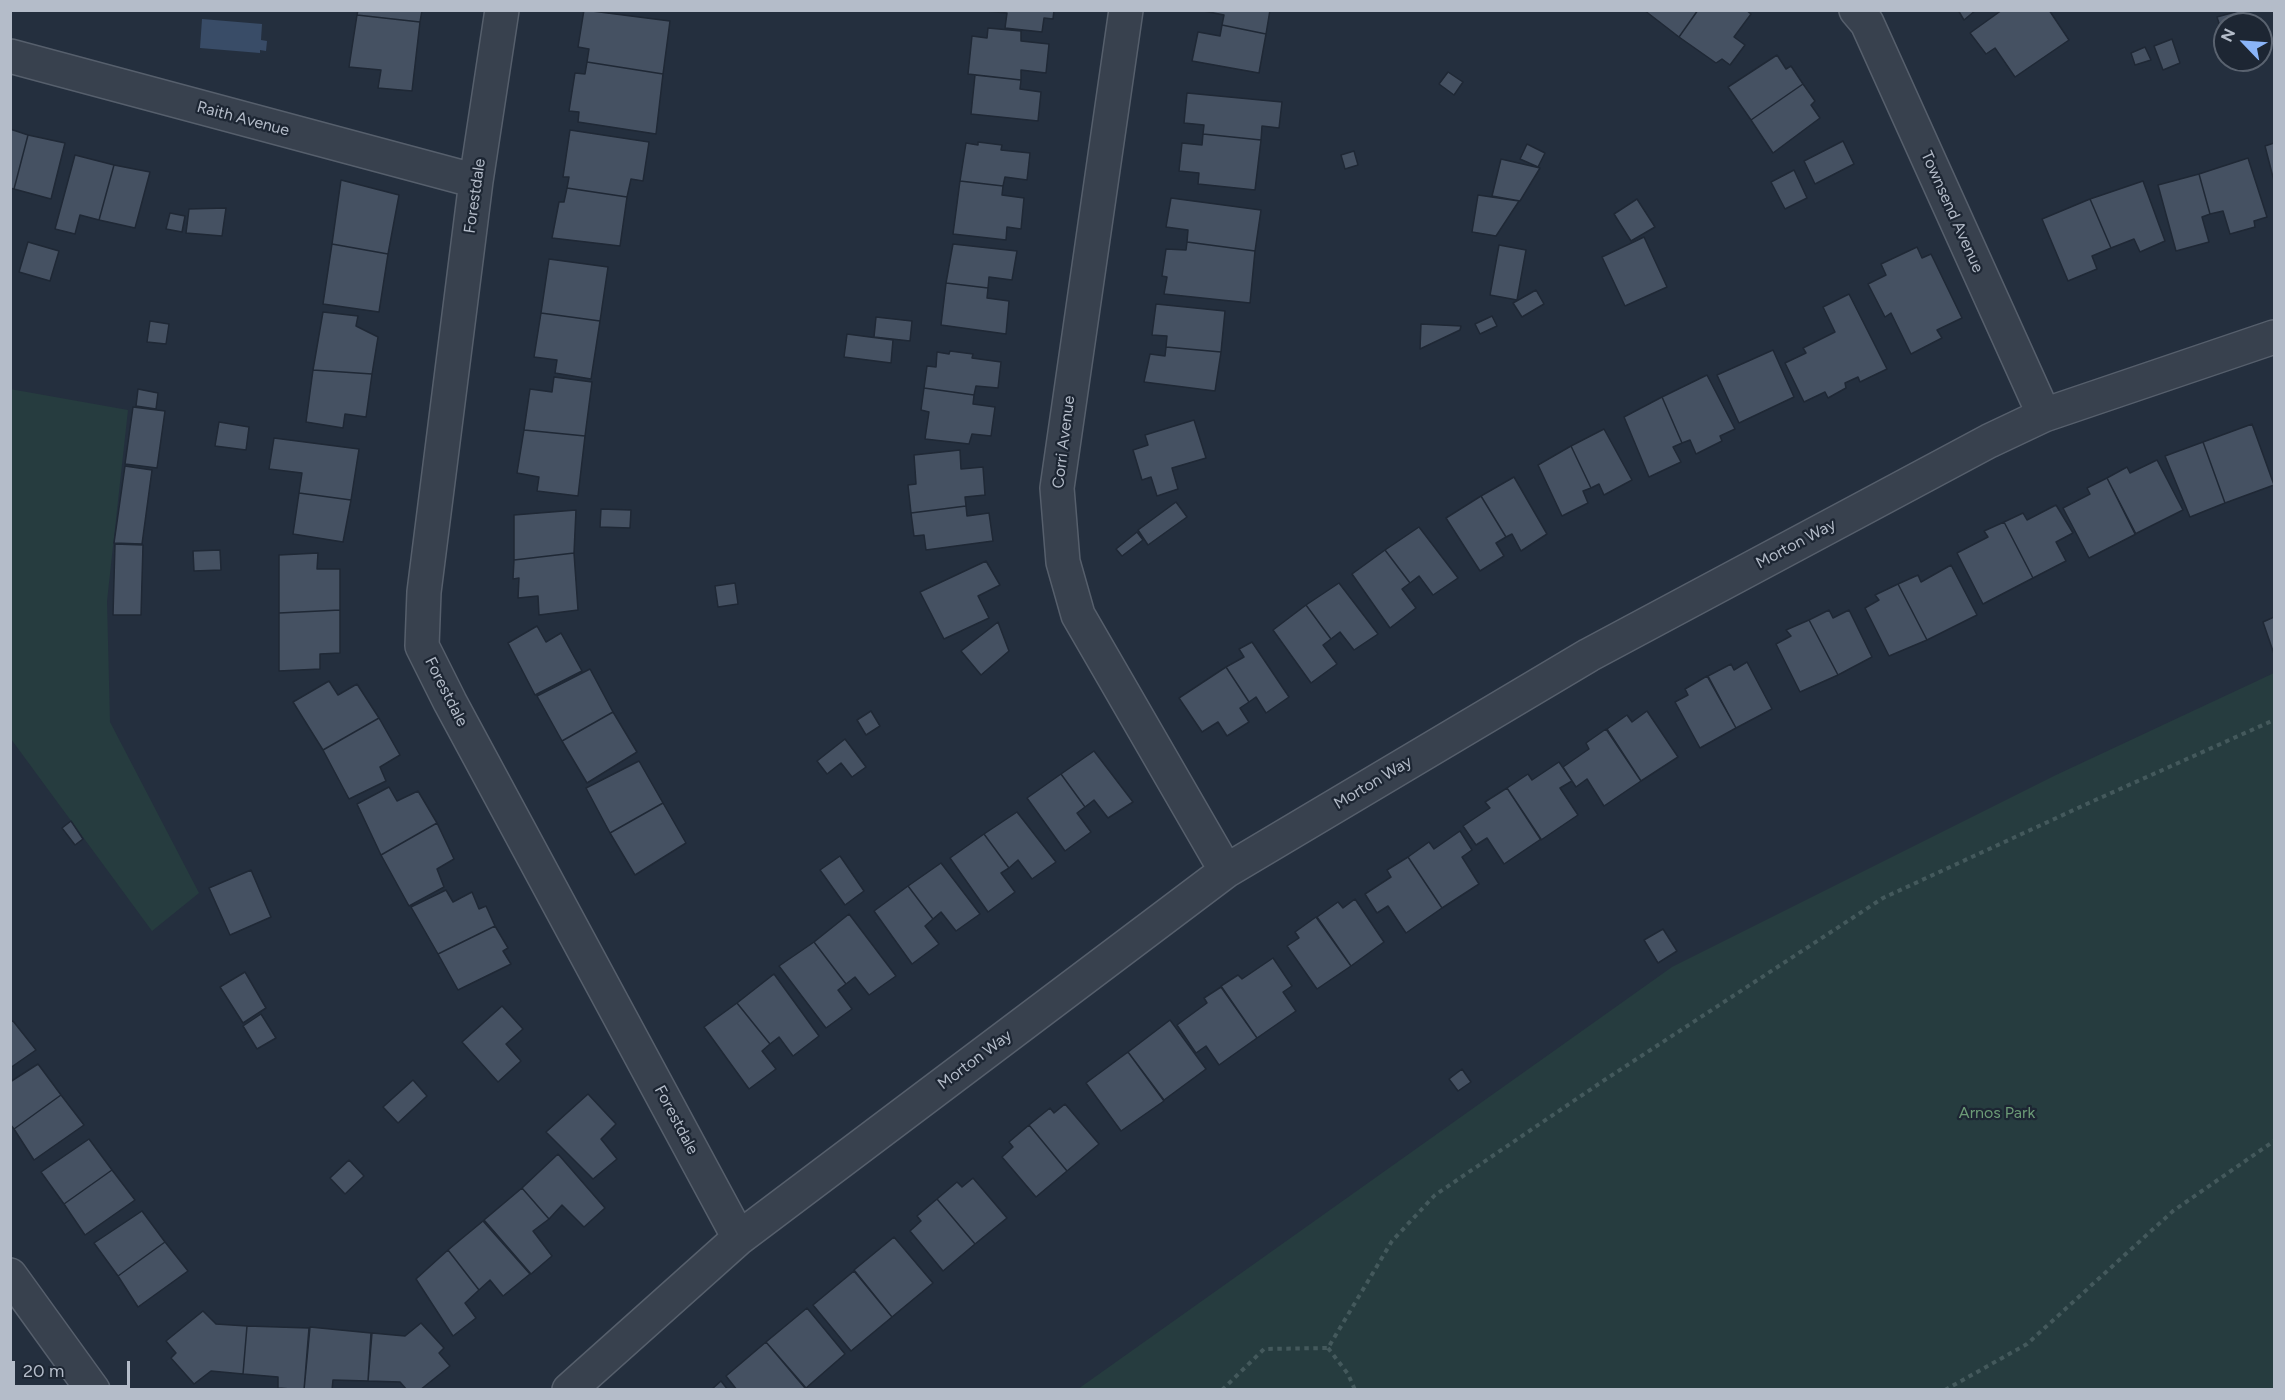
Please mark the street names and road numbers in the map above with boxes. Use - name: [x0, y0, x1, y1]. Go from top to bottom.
- street label: Raith Avenue: [195, 97, 291, 141]
- street label: Townsend Avenue: [1917, 148, 1987, 276]
- street label: Forestdale: [460, 157, 490, 235]
- street label: Corri Avenue: [1049, 394, 1079, 490]
- street label: Morton Way: [1753, 515, 1839, 573]
- street label: Forestdale: [420, 654, 472, 730]
- street label: Morton Way: [1331, 752, 1415, 814]
- street label: Morton Way: [934, 1026, 1016, 1094]
- street label: Forestdale: [650, 1082, 702, 1158]

